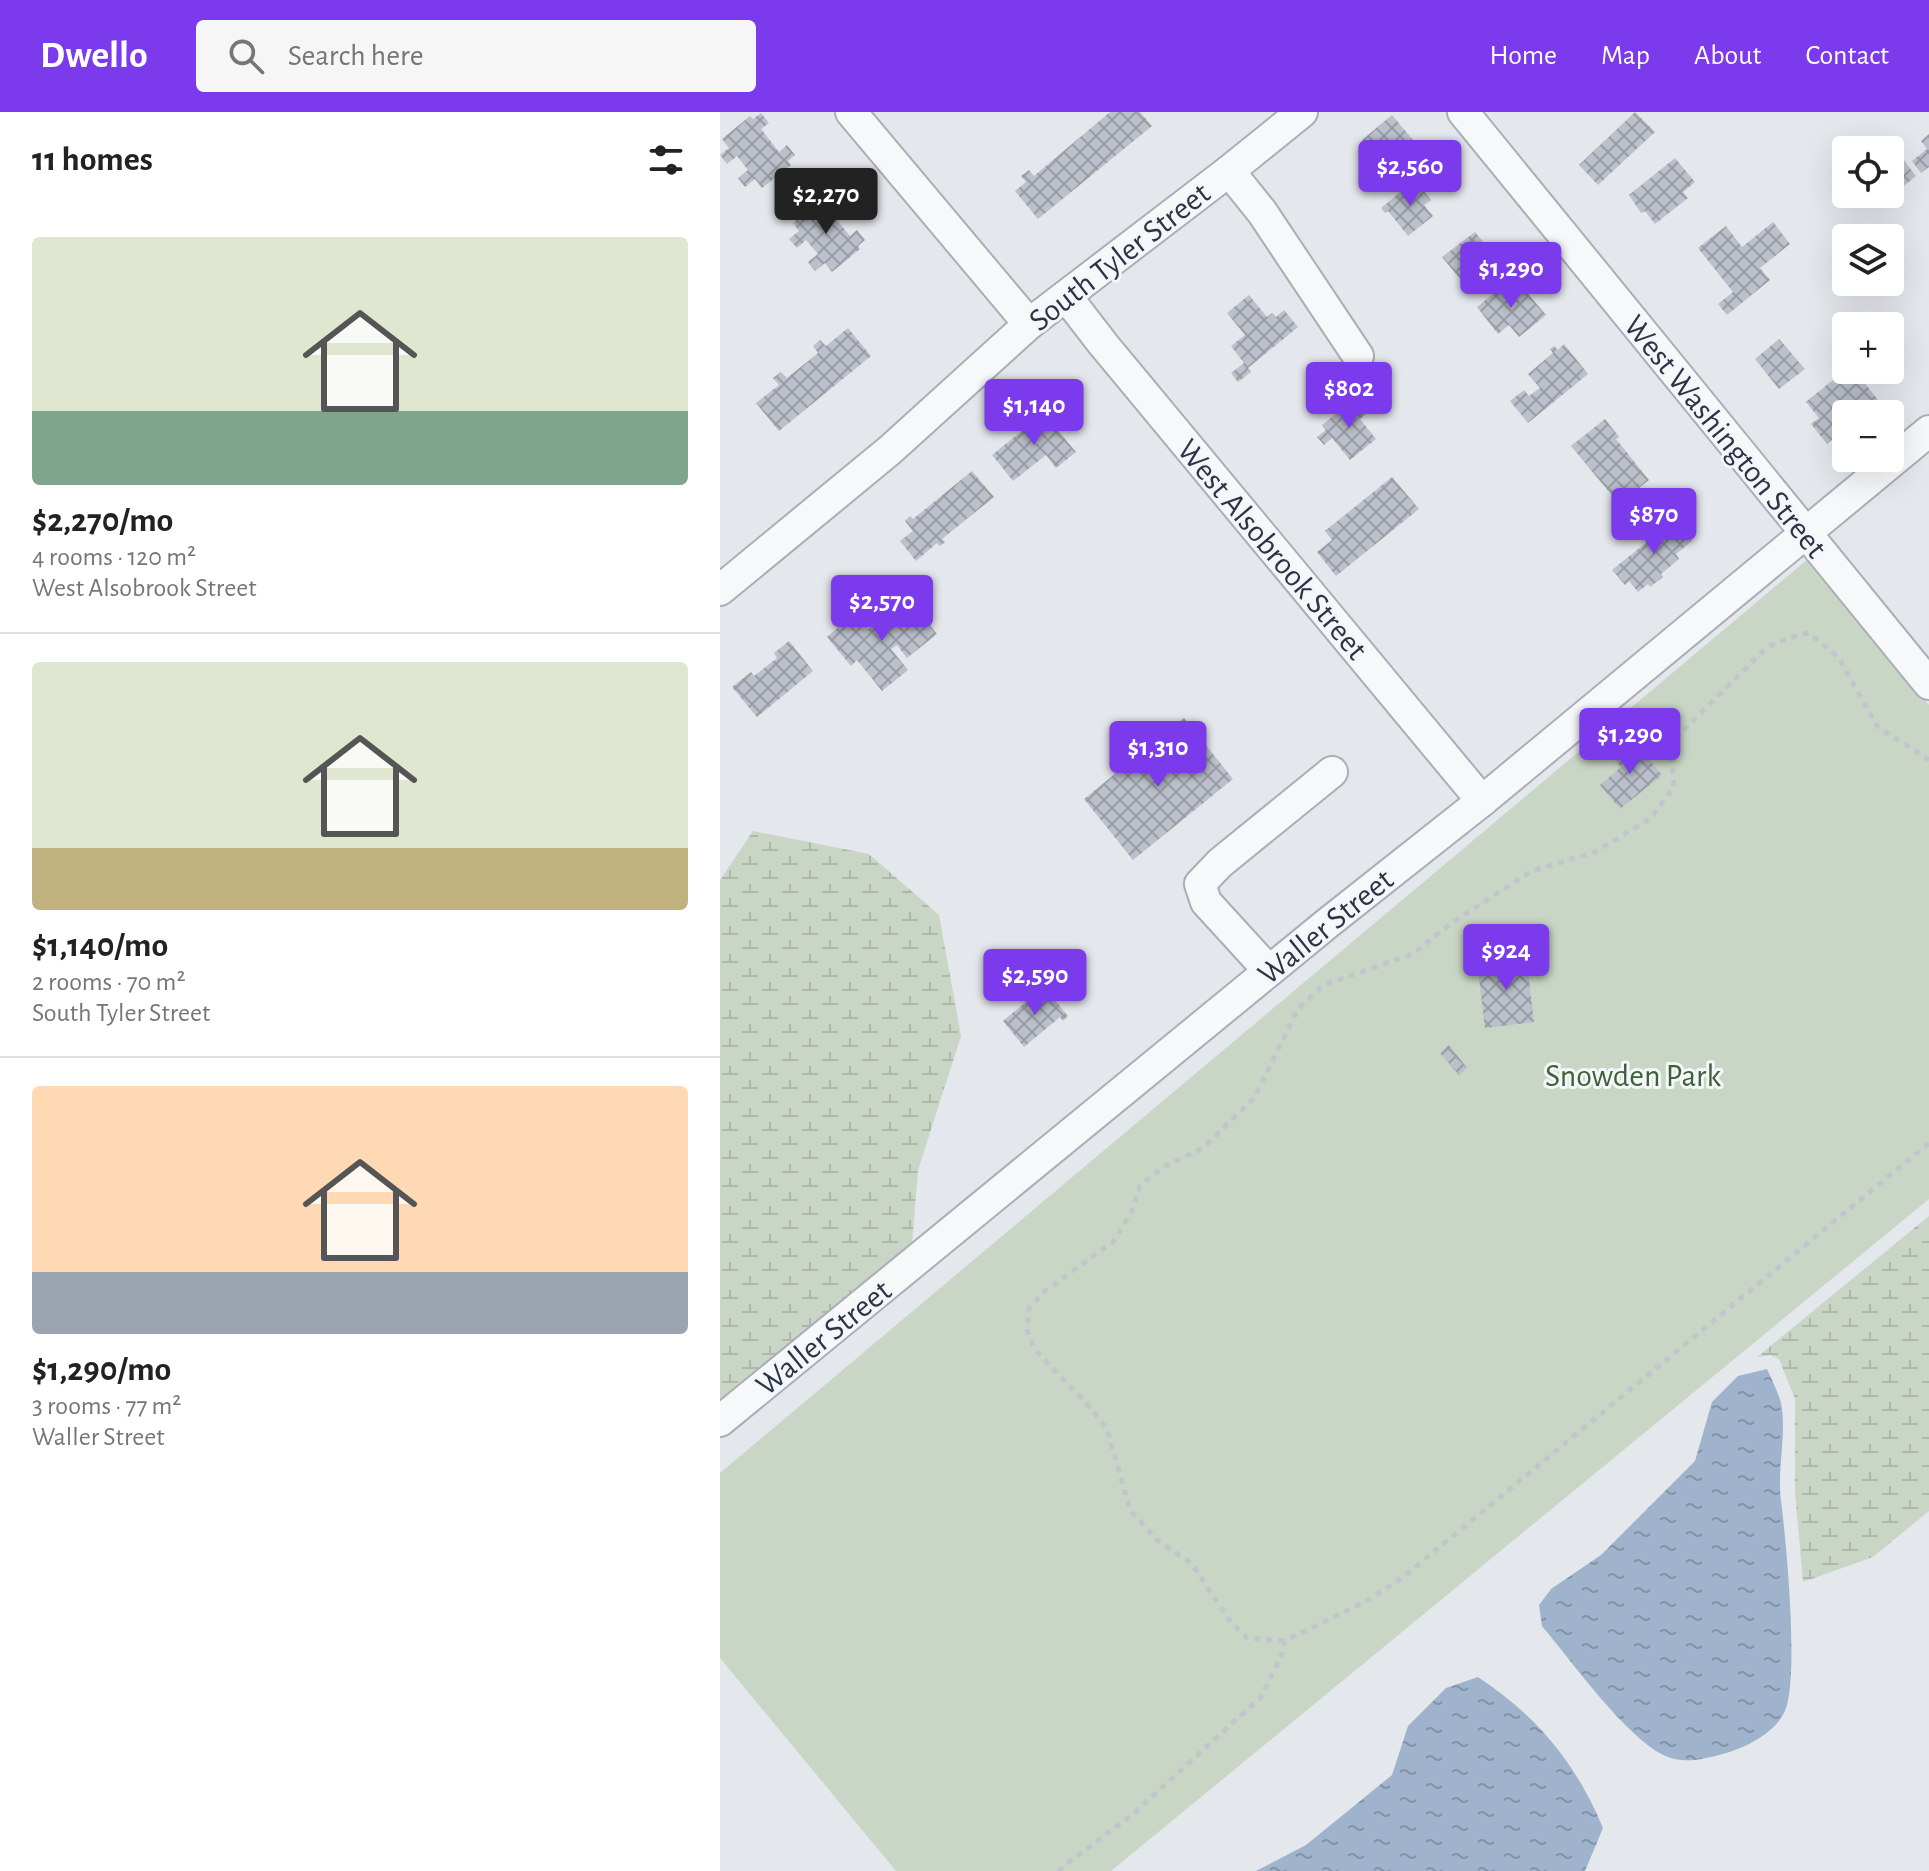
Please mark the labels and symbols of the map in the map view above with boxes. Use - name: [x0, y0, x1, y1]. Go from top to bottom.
- pin: $2,560: [1345, 140, 1475, 208]
- pin: $2,270: [761, 168, 891, 236]
- street label: South Tyler Street: [1023, 177, 1216, 337]
- pin: $1,290: [1446, 242, 1576, 310]
- street label: West Washington Street: [1618, 309, 1833, 564]
- pin: $802: [1302, 362, 1396, 430]
- pin: $1,140: [969, 379, 1099, 447]
- street label: West Alsobrook Street: [1171, 434, 1373, 666]
- pin: $870: [1607, 488, 1701, 556]
- pin: $2,570: [817, 575, 947, 643]
- pin: $1,290: [1565, 708, 1695, 776]
- pin: $1,310: [1093, 721, 1223, 789]
- street label: Waller Street: [1252, 863, 1399, 991]
- pin: $924: [1459, 924, 1553, 992]
- pin: $2,590: [970, 949, 1100, 1017]
- park label: Snowden Park: [1545, 1060, 1721, 1092]
- street label: Waller Street: [750, 1274, 897, 1402]

